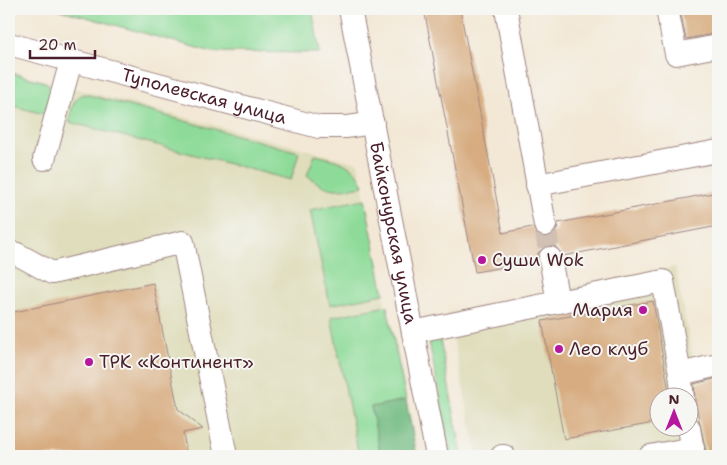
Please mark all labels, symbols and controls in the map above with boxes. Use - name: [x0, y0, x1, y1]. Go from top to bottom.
- scale bar: [30, 28, 95, 60]
- text: 20 m: [38, 35, 77, 55]
- street label: Туполевская улица: [119, 63, 289, 130]
- street label: Байконурская улица: [364, 140, 423, 326]
- place label: Суши Wok: [492, 248, 584, 272]
- marker: Суши Wok: [476, 254, 488, 266]
- place label: Мария: [573, 298, 633, 322]
- marker: Мария: [637, 304, 649, 316]
- place label: Лео клуб: [569, 337, 648, 361]
- marker: Лео клуб: [553, 343, 565, 355]
- place label: ТРК «Континент»: [99, 350, 254, 374]
- marker: ТРК «Континент»: [83, 356, 95, 368]
- north arrow: [650, 388, 700, 438]
- text: N: [668, 390, 680, 408]

